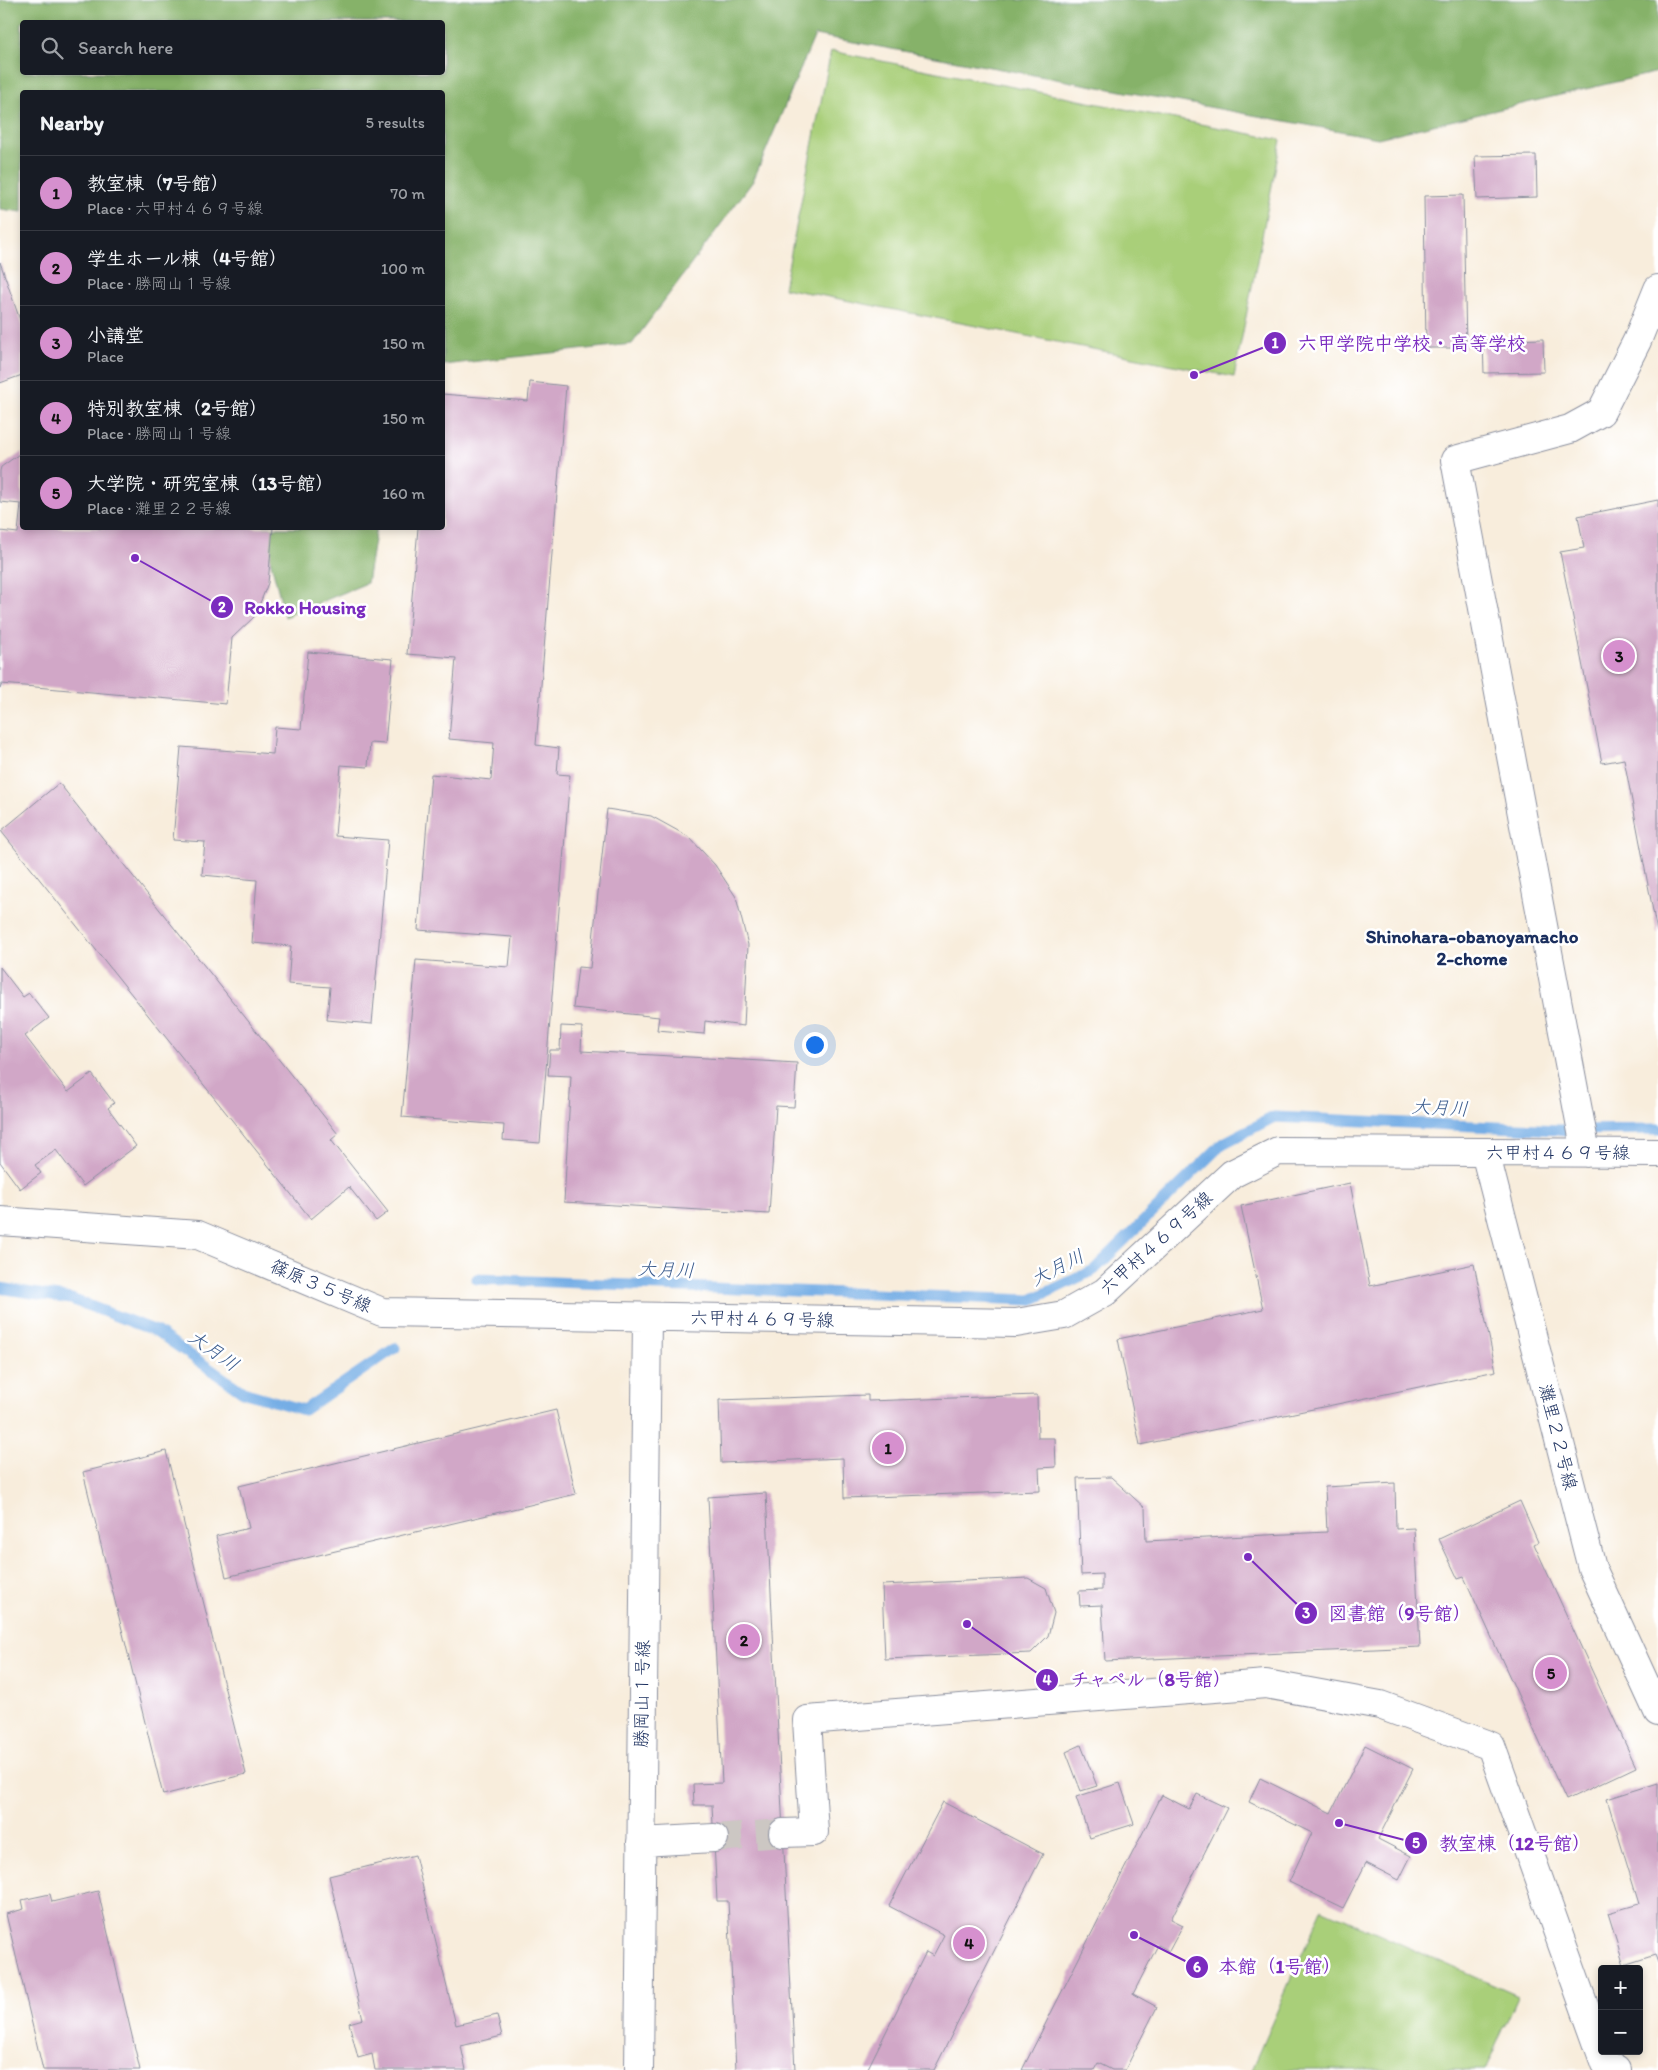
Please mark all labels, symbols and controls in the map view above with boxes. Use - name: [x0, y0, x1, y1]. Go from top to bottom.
- search box: [20, 20, 445, 75]
- icon: search: [38, 34, 66, 62]
- text: Search here: [78, 36, 173, 59]
- text: Nearby: [40, 110, 104, 135]
- text: 5 results: [365, 113, 425, 132]
- text: 教室棟（7号館）: [87, 172, 229, 195]
- text: 1: [52, 184, 60, 203]
- text: 70 m: [390, 184, 425, 203]
- text: Place · 六甲村４６９号線: [87, 199, 263, 218]
- text: 学生ホール棟（4号館）: [87, 247, 288, 270]
- text: 2: [52, 259, 60, 278]
- text: 100 m: [381, 259, 425, 278]
- text: Place · 勝岡山１号線: [87, 274, 231, 293]
- text: 小講堂: [87, 324, 144, 347]
- callout: 六甲学院中学校・高等学校: [1263, 326, 1536, 360]
- text: 六甲学院中学校・高等学校: [1298, 332, 1526, 355]
- text: 3: [52, 334, 60, 353]
- text: 150 m: [382, 334, 425, 353]
- text: 1: [1272, 334, 1279, 352]
- text: Place: [87, 347, 124, 366]
- text: 特別教室棟（2号館）: [87, 397, 268, 420]
- text: 4: [51, 409, 61, 428]
- text: 150 m: [382, 409, 425, 428]
- text: Place · 勝岡山１号線: [87, 424, 231, 443]
- text: 大学院・研究室棟（13号館）: [87, 472, 334, 495]
- text: 5: [52, 484, 60, 503]
- text: 160 m: [382, 484, 425, 503]
- text: Place · 灘里２２号線: [87, 499, 231, 518]
- callout: Rokko Housing: [210, 590, 376, 624]
- text: Rokko Housing: [244, 596, 366, 619]
- text: 2: [218, 598, 226, 616]
- pin: 3: [1603, 637, 1635, 675]
- district label: Shinohara-obanoyamacho 2-chome: [1366, 925, 1579, 970]
- your location: [802, 1032, 828, 1058]
- water label: 大月川: [1411, 1095, 1469, 1120]
- street label: 六甲村４６９号線: [1486, 1142, 1630, 1164]
- street label: 六甲村４６９号線: [1095, 1187, 1217, 1299]
- water label: 大月川: [1027, 1244, 1088, 1291]
- street label: 篠原３５号線: [267, 1255, 375, 1317]
- water label: 大月川: [637, 1257, 695, 1282]
- street label: 六甲村４６９号線: [690, 1307, 834, 1331]
- water label: 大月川: [184, 1325, 244, 1376]
- street label: 灘里２２号線: [1534, 1382, 1582, 1492]
- pin: 1: [872, 1429, 904, 1467]
- callout: 図書館（9号館）: [1293, 1596, 1481, 1630]
- text: 図書館（9号館）: [1329, 1602, 1471, 1625]
- text: 3: [1302, 1604, 1310, 1622]
- pin: 2: [728, 1621, 760, 1659]
- street label: 勝岡山１号線: [630, 1640, 654, 1748]
- pin: 5: [1535, 1654, 1567, 1692]
- callout: チャペル（8号館）: [1035, 1663, 1242, 1697]
- text: チャペル（8号館）: [1070, 1668, 1232, 1691]
- text: 4: [1042, 1671, 1052, 1689]
- callout: 教室棟（12号館）: [1404, 1826, 1600, 1860]
- text: 教室棟（12号館）: [1439, 1832, 1591, 1855]
- text: 5: [1412, 1834, 1420, 1852]
- pin: 4: [953, 1924, 985, 1962]
- callout: 本館（1号館）: [1184, 1950, 1352, 1984]
- text: 本館（1号館）: [1219, 1955, 1341, 1978]
- text: 6: [1193, 1958, 1201, 1976]
- map controls: [1598, 1965, 1643, 2055]
- button: +: [1598, 1965, 1643, 2010]
- button: −: [1598, 2010, 1643, 2055]

